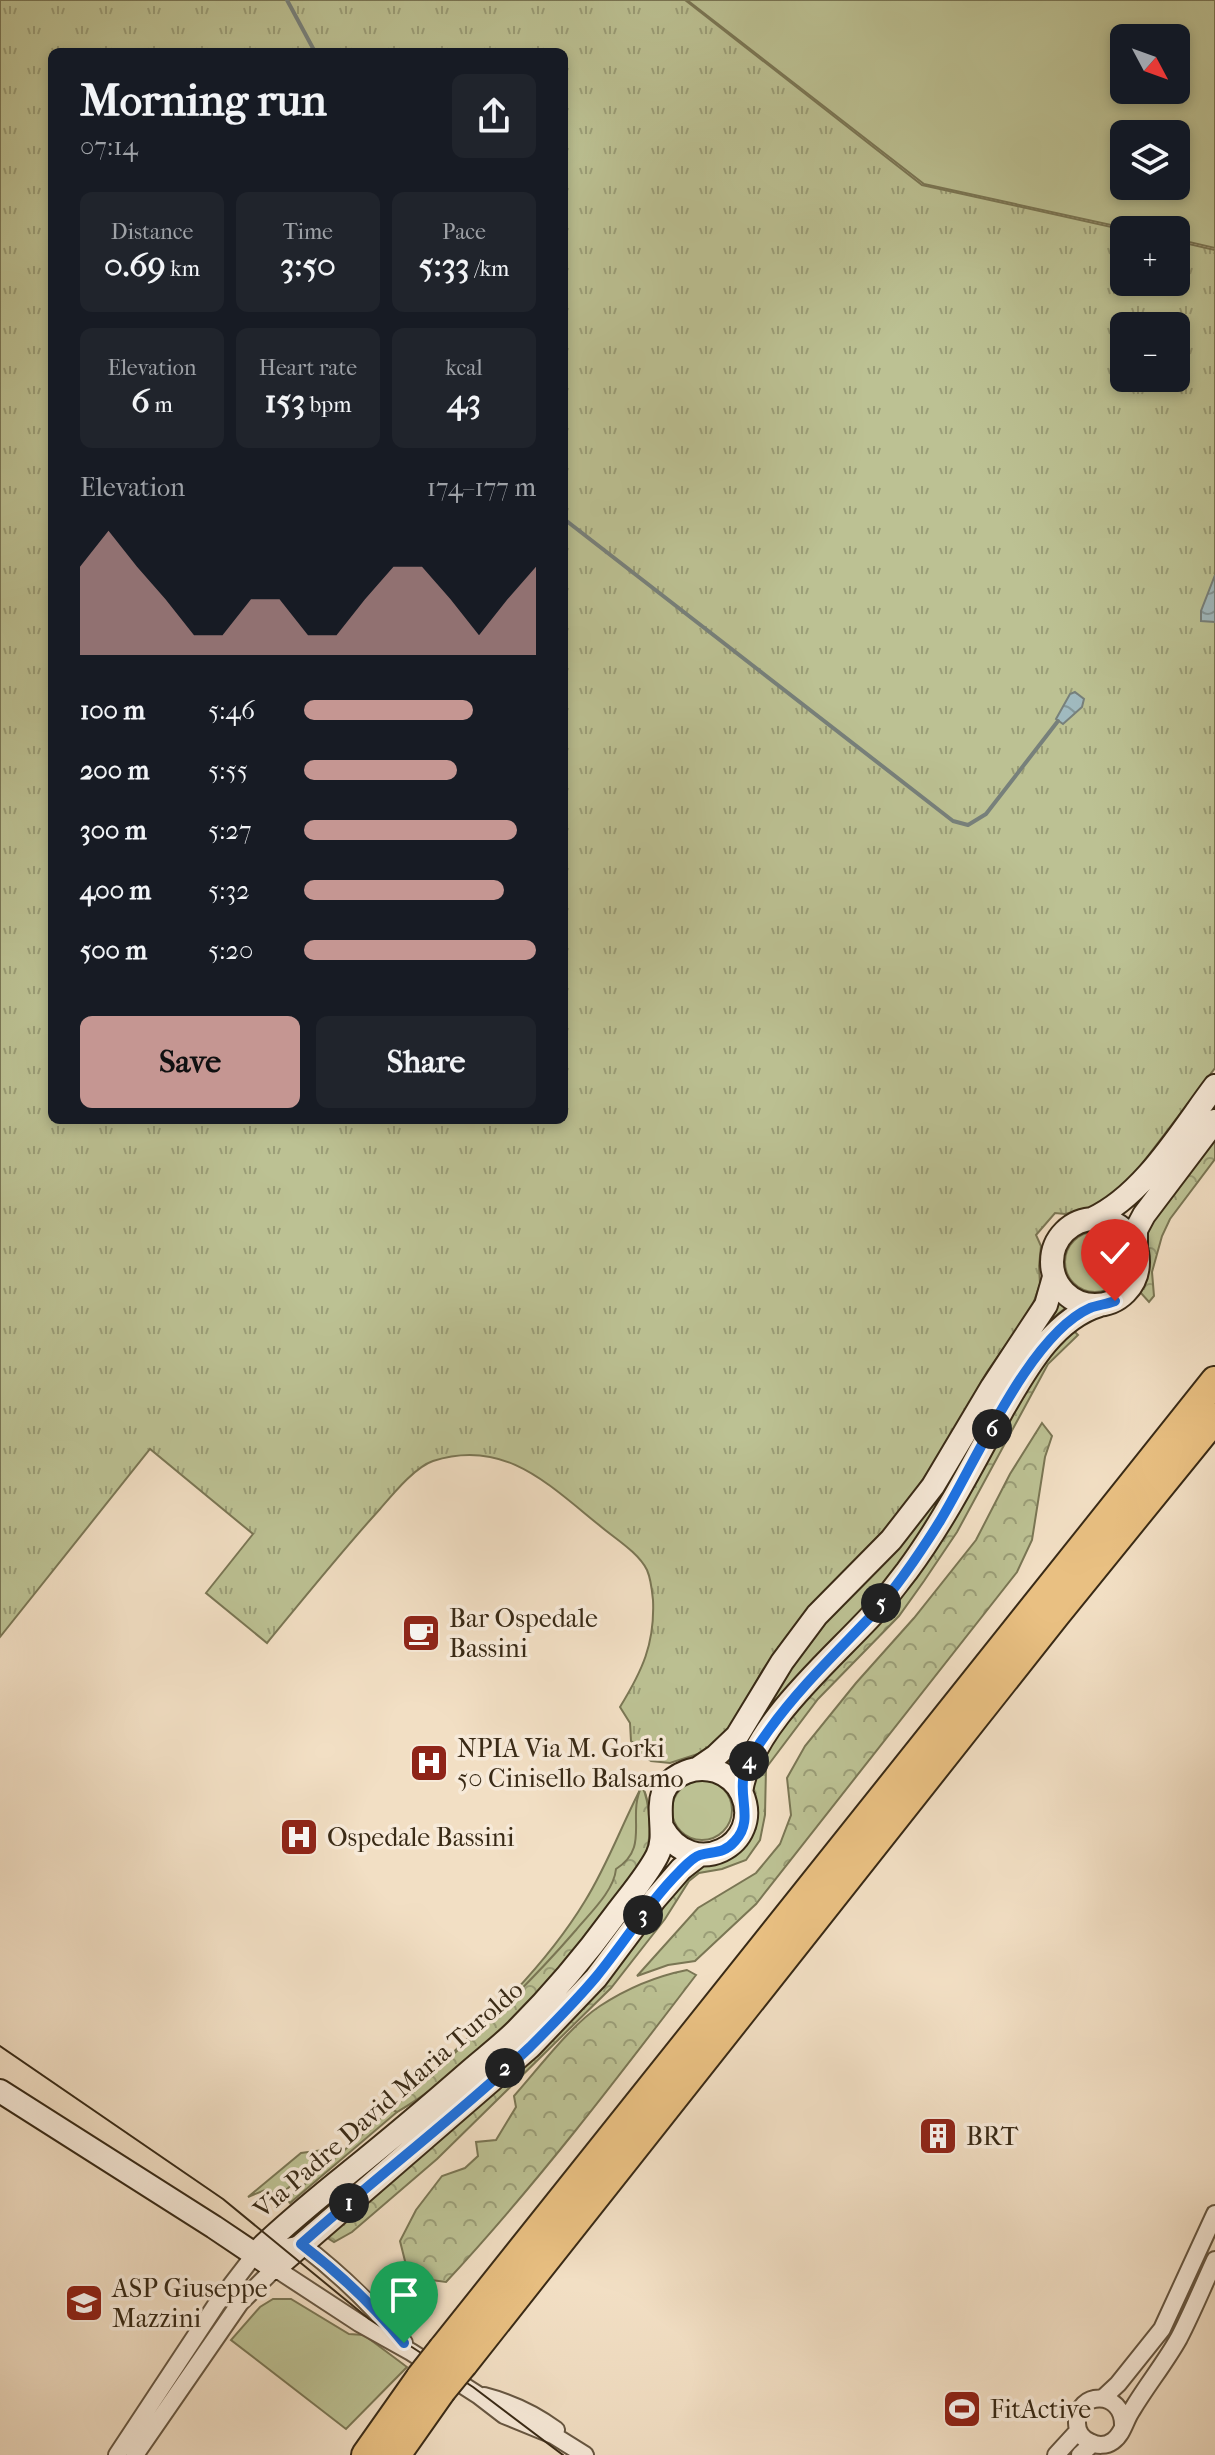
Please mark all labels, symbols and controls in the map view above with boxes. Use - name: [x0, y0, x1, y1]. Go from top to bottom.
- north arrow: [1110, 24, 1190, 104]
- map controls: [1110, 24, 1190, 392]
- button: share: [452, 74, 536, 158]
- text: Morning run: [80, 75, 327, 126]
- button: layers: [1110, 120, 1190, 200]
- text: 07:14: [80, 131, 138, 162]
- button: +: [1110, 216, 1190, 296]
- text: Distance: [111, 219, 193, 245]
- text: Time: [283, 219, 333, 245]
- text: Pace: [442, 219, 486, 245]
- text: 0.69: [104, 245, 166, 285]
- text: 3:50: [280, 245, 336, 285]
- text: 5:33: [419, 245, 470, 285]
- text: km: [166, 256, 200, 282]
- text: /km: [470, 256, 509, 282]
- button: −: [1110, 312, 1190, 392]
- text: Elevation: [108, 355, 196, 381]
- text: Heart rate: [259, 355, 357, 381]
- text: kcal: [445, 355, 483, 381]
- text: 6: [131, 381, 150, 421]
- text: 153: [264, 381, 305, 421]
- text: 43: [447, 381, 481, 421]
- text: m: [150, 392, 173, 418]
- text: bpm: [305, 392, 352, 418]
- text: Elevation: [80, 472, 185, 503]
- text: 174–177 m: [427, 472, 536, 503]
- text: 100 m: [80, 695, 145, 726]
- text: 5:46: [208, 695, 255, 726]
- text: 200 m: [80, 755, 149, 786]
- text: 5:55: [208, 755, 248, 786]
- text: 300 m: [80, 815, 147, 846]
- text: 5:27: [208, 815, 251, 846]
- text: 400 m: [80, 875, 151, 906]
- text: 5:32: [208, 875, 250, 906]
- text: 500 m: [80, 935, 147, 966]
- text: 5:20: [208, 935, 253, 966]
- button: Save: [80, 1016, 300, 1108]
- button: Share: [316, 1016, 536, 1108]
- pin: [1081, 1219, 1149, 1301]
- icon: check: [1093, 1231, 1137, 1275]
- pin: 6: [972, 1409, 1012, 1449]
- text: 6: [986, 1416, 998, 1442]
- pin: 5: [861, 1583, 901, 1623]
- text: 5: [876, 1590, 886, 1616]
- place label: Bar Ospedale Bassini: [449, 1603, 598, 1664]
- cafe icon: Bar Ospedale Bassini: [400, 1612, 442, 1654]
- place label: NPIA Via M. Gorki 50 Cinisello Balsamo: [457, 1733, 684, 1794]
- pin: 4: [729, 1741, 769, 1781]
- hospital icon: NPIA Via M. Gorki 50 Cinisello Balsamo: [408, 1742, 450, 1784]
- text: 4: [743, 1748, 756, 1774]
- hospital icon: Ospedale Bassini: [278, 1816, 320, 1858]
- place label: Ospedale Bassini: [327, 1822, 515, 1853]
- pin: 3: [623, 1895, 663, 1935]
- text: 3: [638, 1902, 648, 1928]
- street label: Via Padre David Maria Turoldo: [247, 1974, 529, 2225]
- pin: 2: [485, 2048, 525, 2088]
- text: 2: [499, 2055, 511, 2081]
- building icon: BRT: [917, 2115, 959, 2157]
- place label: BRT: [966, 2121, 1019, 2152]
- pin: 1: [329, 2183, 369, 2223]
- text: 1: [345, 2190, 353, 2216]
- pin: [370, 2261, 438, 2343]
- place label: ASP Giuseppe Mazzini: [111, 2273, 268, 2334]
- icon: arrive: [382, 2273, 426, 2317]
- school or university icon: ASP Giuseppe Mazzini: [63, 2282, 105, 2324]
- sports icon: FitActive: [941, 2388, 983, 2430]
- place label: FitActive: [990, 2394, 1091, 2425]

